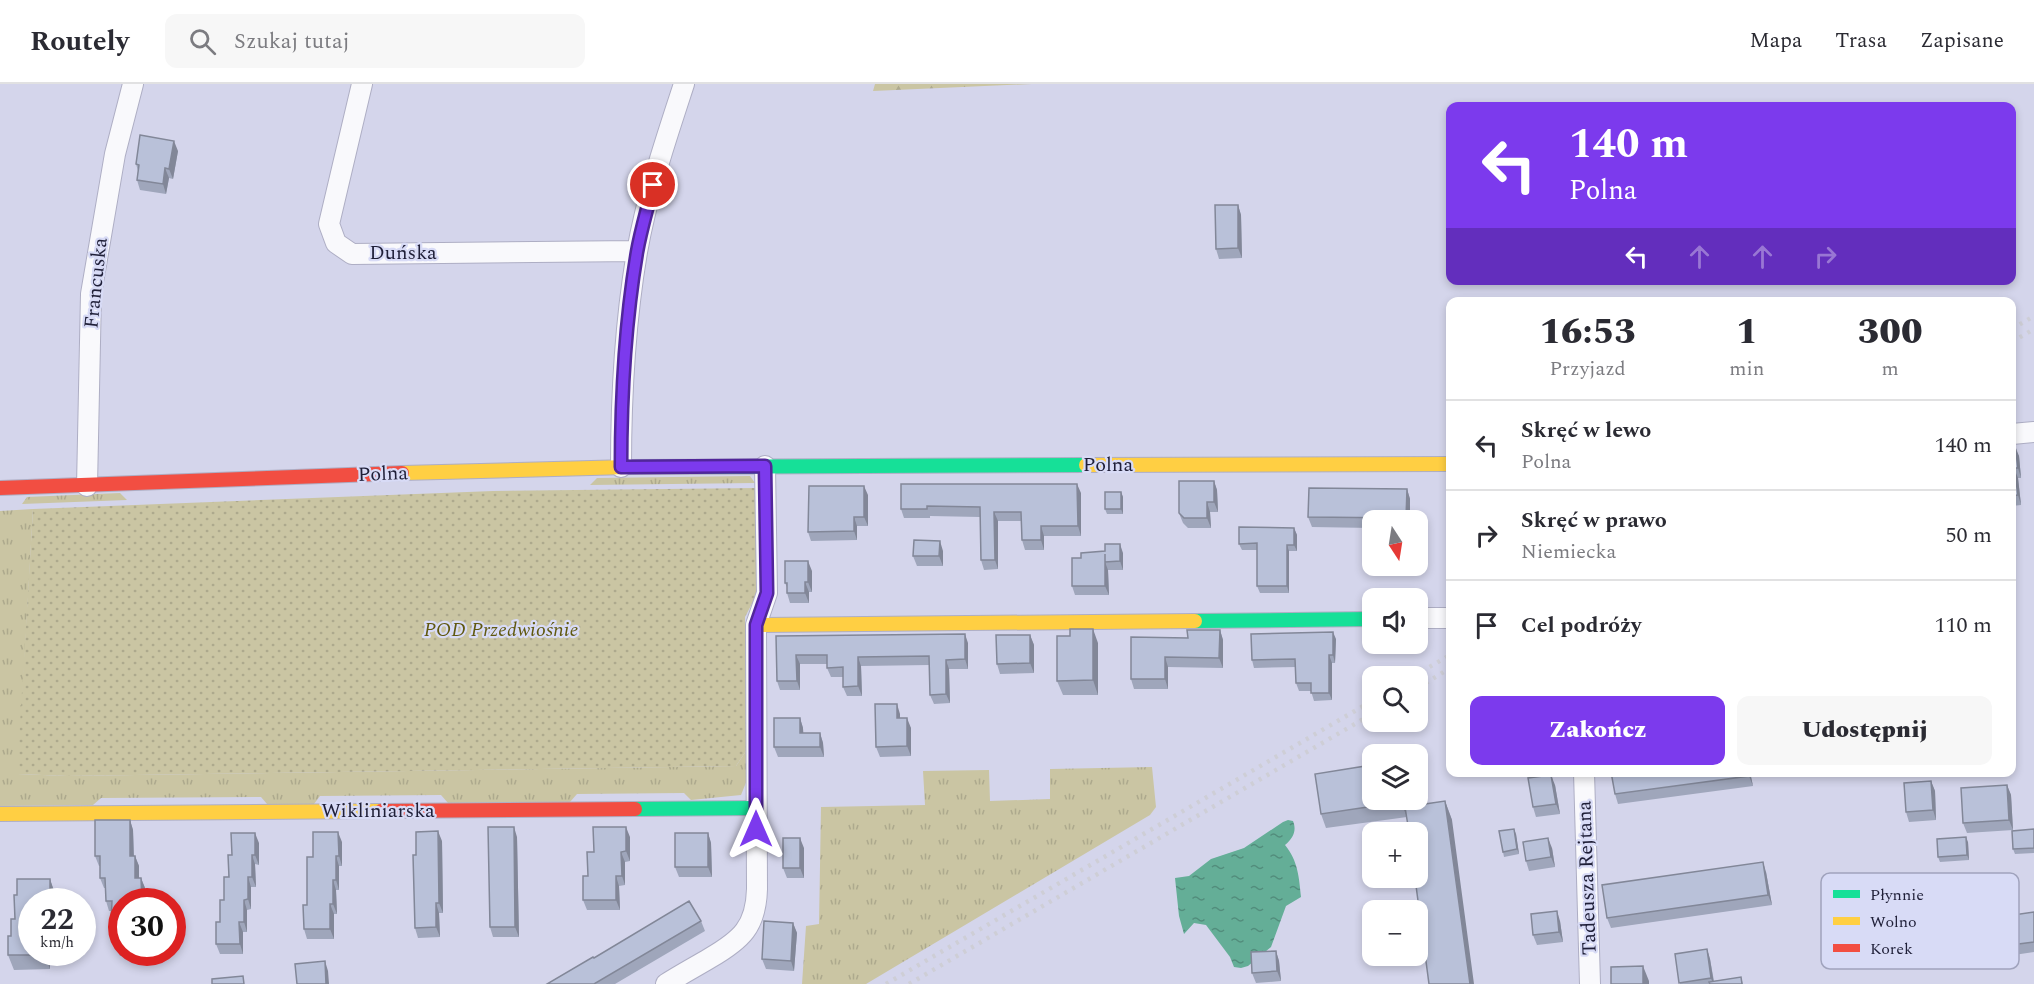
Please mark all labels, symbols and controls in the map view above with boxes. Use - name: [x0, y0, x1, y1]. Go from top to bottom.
- search box: [165, 14, 585, 68]
- text: Routely: [30, 20, 129, 63]
- icon: search: [186, 25, 219, 58]
- text: Szukaj tutaj: [234, 25, 350, 58]
- text: Mapa: [1750, 25, 1802, 57]
- text: Trasa: [1835, 25, 1887, 57]
- text: Zapisane: [1920, 25, 2004, 57]
- text: 140 m: [1569, 113, 1688, 176]
- icon: left: [1470, 126, 1548, 204]
- pin: [627, 159, 678, 210]
- icon: arrive: [636, 168, 669, 201]
- text: Polna: [1569, 170, 1637, 212]
- street label: Francuska: [76, 236, 116, 330]
- street label: Duńska: [369, 238, 437, 268]
- icon: left: [1620, 240, 1653, 273]
- icon: ahead: [1683, 240, 1716, 273]
- icon: ahead: [1746, 240, 1779, 273]
- icon: right: [1809, 240, 1842, 273]
- text: 16:53: [1539, 305, 1636, 360]
- text: 1: [1736, 305, 1758, 360]
- text: 300: [1858, 305, 1923, 360]
- text: Przyjazd: [1550, 354, 1626, 384]
- text: min: [1729, 354, 1764, 384]
- text: m: [1882, 354, 1899, 384]
- text: Skręć w lewo: [1521, 414, 1651, 447]
- icon: left: [1470, 429, 1503, 462]
- text: 140 m: [1935, 429, 1992, 462]
- text: Polna: [1521, 447, 1571, 477]
- street label: Polna: [1083, 450, 1133, 480]
- street label: Polna: [357, 458, 409, 490]
- text: Skręć w prawo: [1521, 504, 1667, 537]
- north arrow: [1362, 510, 1428, 576]
- map controls: [1362, 510, 1428, 966]
- icon: right: [1470, 519, 1503, 552]
- text: 50 m: [1946, 519, 1992, 552]
- text: Niemiecka: [1521, 537, 1616, 567]
- button: sound: [1362, 588, 1428, 654]
- icon: arrive: [1470, 609, 1503, 642]
- text: Cel podróży: [1521, 609, 1641, 642]
- text: 110 m: [1935, 609, 1992, 642]
- park label: POD Przedwiośnie: [424, 615, 579, 645]
- button: search: [1362, 666, 1428, 732]
- button: Zakończ: [1470, 696, 1725, 765]
- button: Udostępnij: [1737, 696, 1992, 765]
- button: layers: [1362, 744, 1428, 810]
- street label: Wikliniarska: [321, 796, 435, 826]
- position arrow: [724, 797, 788, 861]
- street label: Tadeusza Rejtana: [1569, 800, 1605, 956]
- button: +: [1362, 822, 1428, 888]
- legend: [1821, 873, 2019, 969]
- text: Płynnie: [1870, 883, 1924, 907]
- speed limit sign: 30: [108, 888, 186, 966]
- text: 22: [40, 897, 74, 943]
- button: −: [1362, 900, 1428, 966]
- text: Wolno: [1870, 910, 1917, 934]
- text: km/h: [40, 931, 74, 954]
- text: Korek: [1870, 937, 1913, 961]

